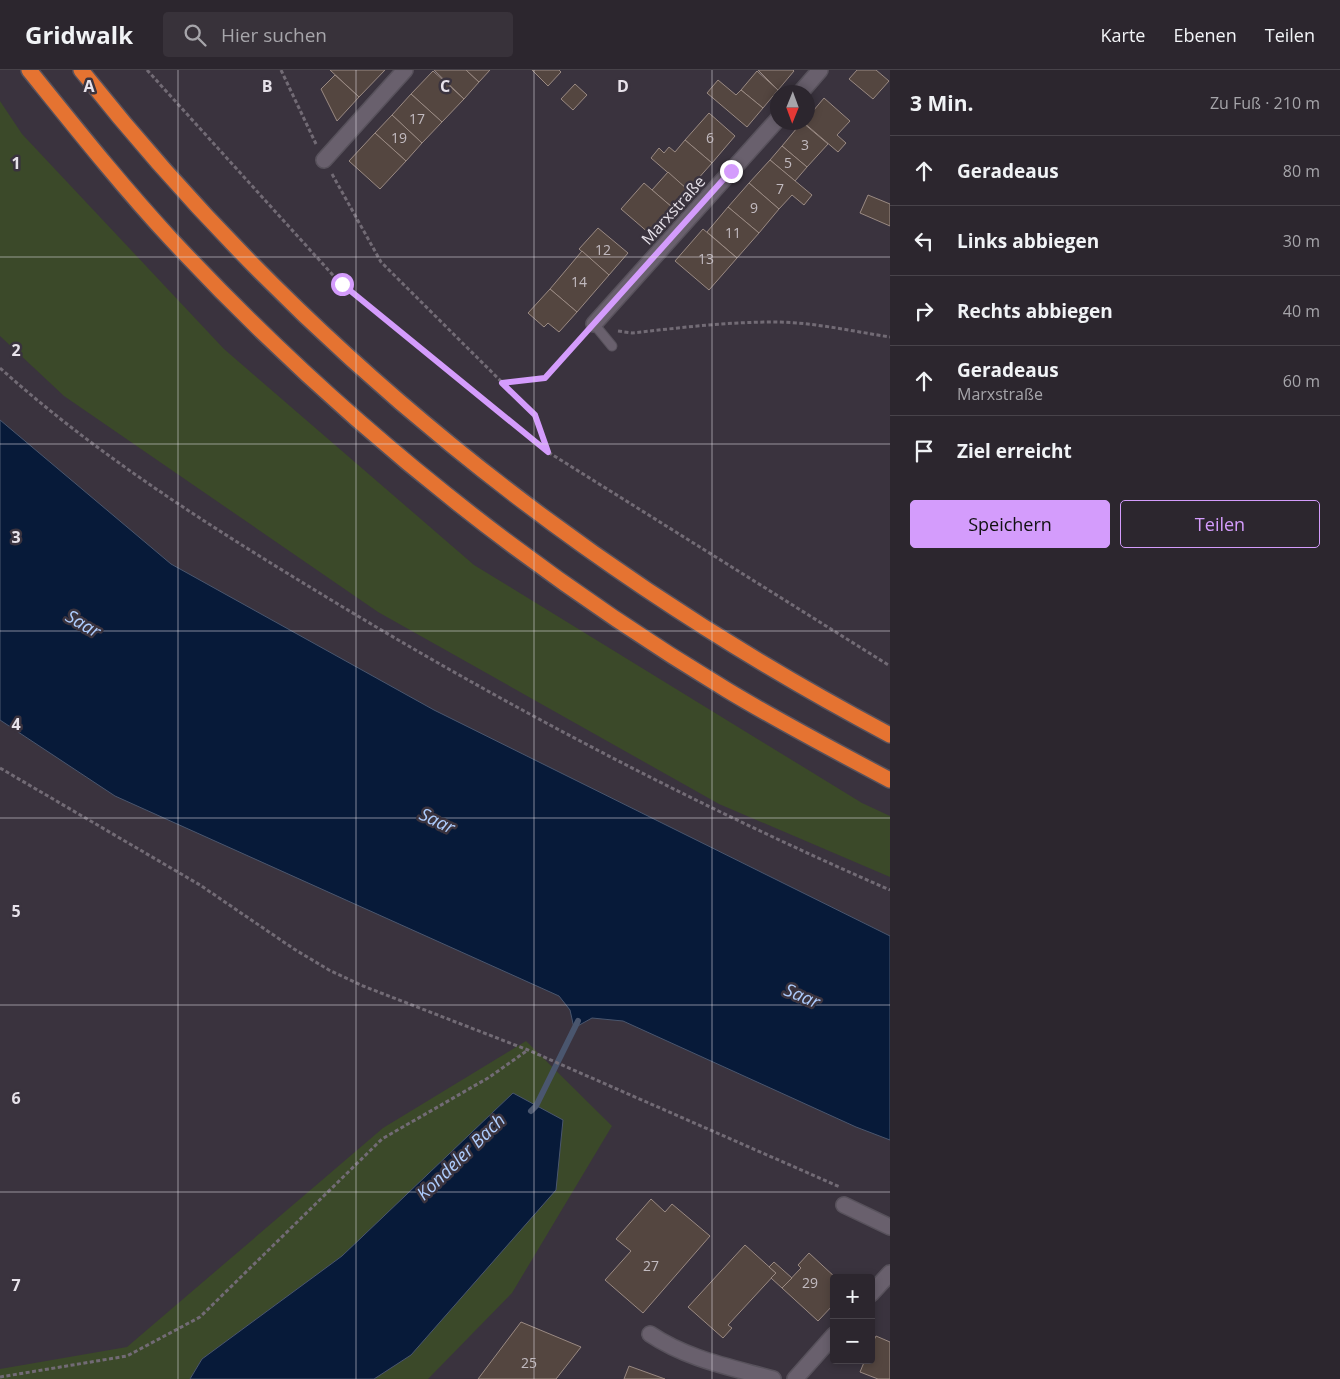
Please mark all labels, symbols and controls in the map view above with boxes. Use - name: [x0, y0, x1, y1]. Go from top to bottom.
- search box: [163, 12, 513, 57]
- text: Gridwalk: [25, 18, 133, 51]
- icon: search: [181, 21, 209, 49]
- text: Hier suchen: [221, 22, 327, 48]
- text: Karte: [1101, 23, 1145, 47]
- text: Ebenen: [1173, 23, 1237, 47]
- text: Teilen: [1265, 23, 1315, 47]
- text: A: [83, 75, 95, 97]
- text: B: [262, 75, 272, 97]
- text: C: [440, 75, 450, 97]
- text: D: [617, 75, 629, 97]
- north arrow: [770, 85, 815, 130]
- text: 3 Min.: [910, 89, 973, 117]
- text: Zu Fuß · 210 m: [1210, 92, 1320, 114]
- house number: 17: [409, 109, 425, 128]
- house number: 19: [391, 128, 407, 147]
- house number: 6: [706, 128, 714, 147]
- house number: 3: [801, 135, 809, 154]
- text: 1: [11, 152, 21, 174]
- house number: 5: [784, 153, 792, 172]
- icon: ahead: [910, 157, 938, 185]
- text: Geradeaus: [957, 158, 1059, 184]
- route end: [720, 160, 743, 183]
- text: 80 m: [1283, 160, 1320, 182]
- street label: Marxstraße: [636, 171, 710, 249]
- house number: 7: [776, 179, 784, 198]
- house number: 9: [750, 198, 758, 217]
- house number: 11: [725, 223, 741, 242]
- icon: left: [910, 227, 938, 255]
- text: Links abbiegen: [957, 228, 1099, 254]
- text: 30 m: [1283, 230, 1320, 252]
- house number: 12: [595, 240, 611, 259]
- house number: 13: [698, 249, 714, 268]
- house number: 14: [571, 272, 587, 291]
- route start: [331, 273, 354, 296]
- icon: right: [910, 297, 938, 325]
- text: Rechts abbiegen: [957, 298, 1113, 324]
- text: 40 m: [1283, 300, 1320, 322]
- text: 2: [11, 339, 21, 361]
- text: Geradeaus: [957, 357, 1059, 383]
- icon: ahead: [910, 367, 938, 395]
- text: 60 m: [1283, 370, 1320, 392]
- text: Marxstraße: [957, 383, 1043, 405]
- icon: arrive: [910, 437, 938, 465]
- text: Ziel erreicht: [957, 438, 1072, 464]
- button: Speichern: [910, 500, 1110, 548]
- button: Teilen: [1120, 500, 1320, 548]
- text: 3: [11, 526, 21, 548]
- water label: Saar: [62, 604, 106, 643]
- text: 4: [11, 713, 21, 735]
- water label: Saar: [416, 801, 460, 839]
- text: 5: [11, 900, 21, 922]
- water label: Saar: [781, 977, 825, 1014]
- text: 6: [11, 1087, 21, 1109]
- water label: Kondeler Bach: [411, 1108, 510, 1205]
- house number: 27: [643, 1256, 659, 1275]
- house number: 29: [802, 1273, 818, 1292]
- text: 7: [11, 1274, 21, 1296]
- map controls: [830, 1274, 875, 1364]
- button: +: [830, 1274, 875, 1319]
- button: −: [830, 1319, 875, 1364]
- house number: 25: [521, 1353, 537, 1372]

